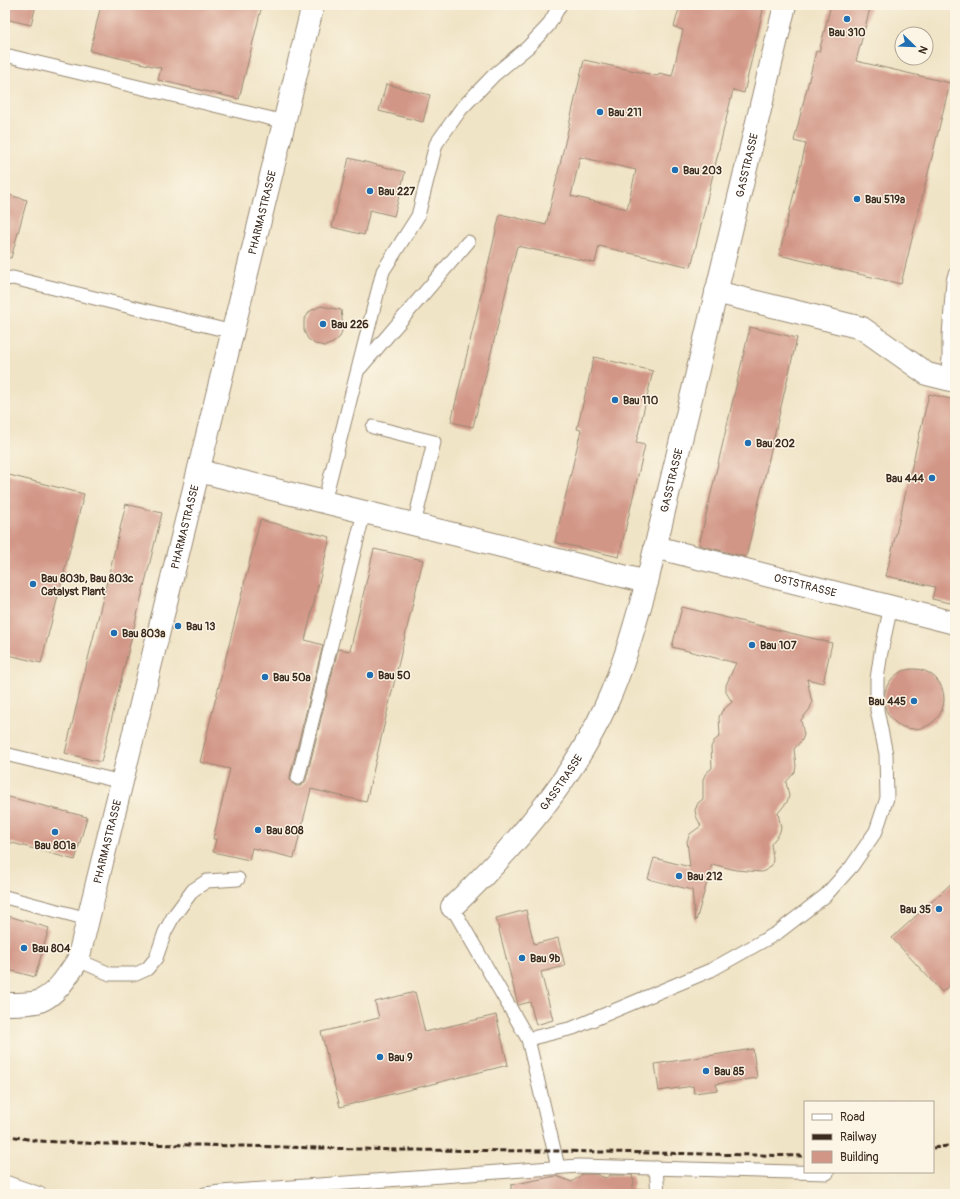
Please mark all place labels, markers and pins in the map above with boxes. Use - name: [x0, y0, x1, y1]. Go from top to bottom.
- marker: Bau 310: [842, 14, 852, 24]
- place label: Bau 310: [829, 26, 866, 39]
- place label: Bau 211: [608, 106, 642, 119]
- marker: Bau 211: [595, 107, 605, 117]
- place label: Bau 203: [683, 164, 722, 177]
- marker: Bau 203: [670, 165, 680, 175]
- place label: Bau 227: [378, 185, 415, 198]
- marker: Bau 227: [365, 186, 375, 196]
- place label: Bau 519a: [865, 193, 905, 206]
- marker: Bau 519a: [852, 194, 862, 204]
- place label: Bau 226: [331, 318, 369, 331]
- marker: Bau 226: [318, 319, 328, 329]
- place label: Bau 110: [623, 394, 659, 407]
- marker: Bau 110: [610, 395, 620, 405]
- place label: Bau 202: [756, 437, 795, 450]
- marker: Bau 202: [743, 438, 753, 448]
- place label: Bau 444: [886, 472, 925, 485]
- marker: Bau 444: [927, 473, 937, 483]
- place label: Bau 803b, Bau 803c Catalyst Plant: [41, 572, 134, 598]
- marker: Bau 803b, Bau 803c Catalyst Plant: [28, 579, 38, 589]
- place label: Bau 13: [186, 620, 215, 633]
- marker: Bau 13: [173, 621, 183, 631]
- place label: Bau 803a: [122, 627, 165, 640]
- marker: Bau 803a: [109, 628, 119, 638]
- place label: Bau 107: [760, 639, 797, 652]
- marker: Bau 107: [747, 640, 757, 650]
- place label: Bau 50: [378, 669, 411, 682]
- marker: Bau 50: [365, 670, 375, 680]
- place label: Bau 50a: [273, 671, 311, 684]
- marker: Bau 50a: [260, 672, 270, 682]
- place label: Bau 445: [868, 695, 906, 708]
- marker: Bau 445: [909, 696, 919, 706]
- place label: Bau 808: [266, 824, 304, 837]
- marker: Bau 808: [253, 825, 263, 835]
- marker: Bau 801a: [50, 827, 60, 837]
- place label: Bau 801a: [34, 839, 76, 852]
- place label: Bau 212: [687, 870, 723, 883]
- marker: Bau 212: [674, 871, 684, 881]
- place label: Bau 35: [900, 903, 931, 916]
- marker: Bau 35: [934, 904, 944, 914]
- place label: Bau 804: [32, 942, 71, 955]
- marker: Bau 804: [19, 943, 29, 953]
- place label: Bau 9b: [530, 952, 561, 965]
- marker: Bau 9b: [517, 953, 527, 963]
- place label: Bau 9: [388, 1051, 413, 1064]
- marker: Bau 9: [375, 1052, 385, 1062]
- place label: Bau 85: [714, 1065, 745, 1078]
- marker: Bau 85: [701, 1066, 711, 1076]

